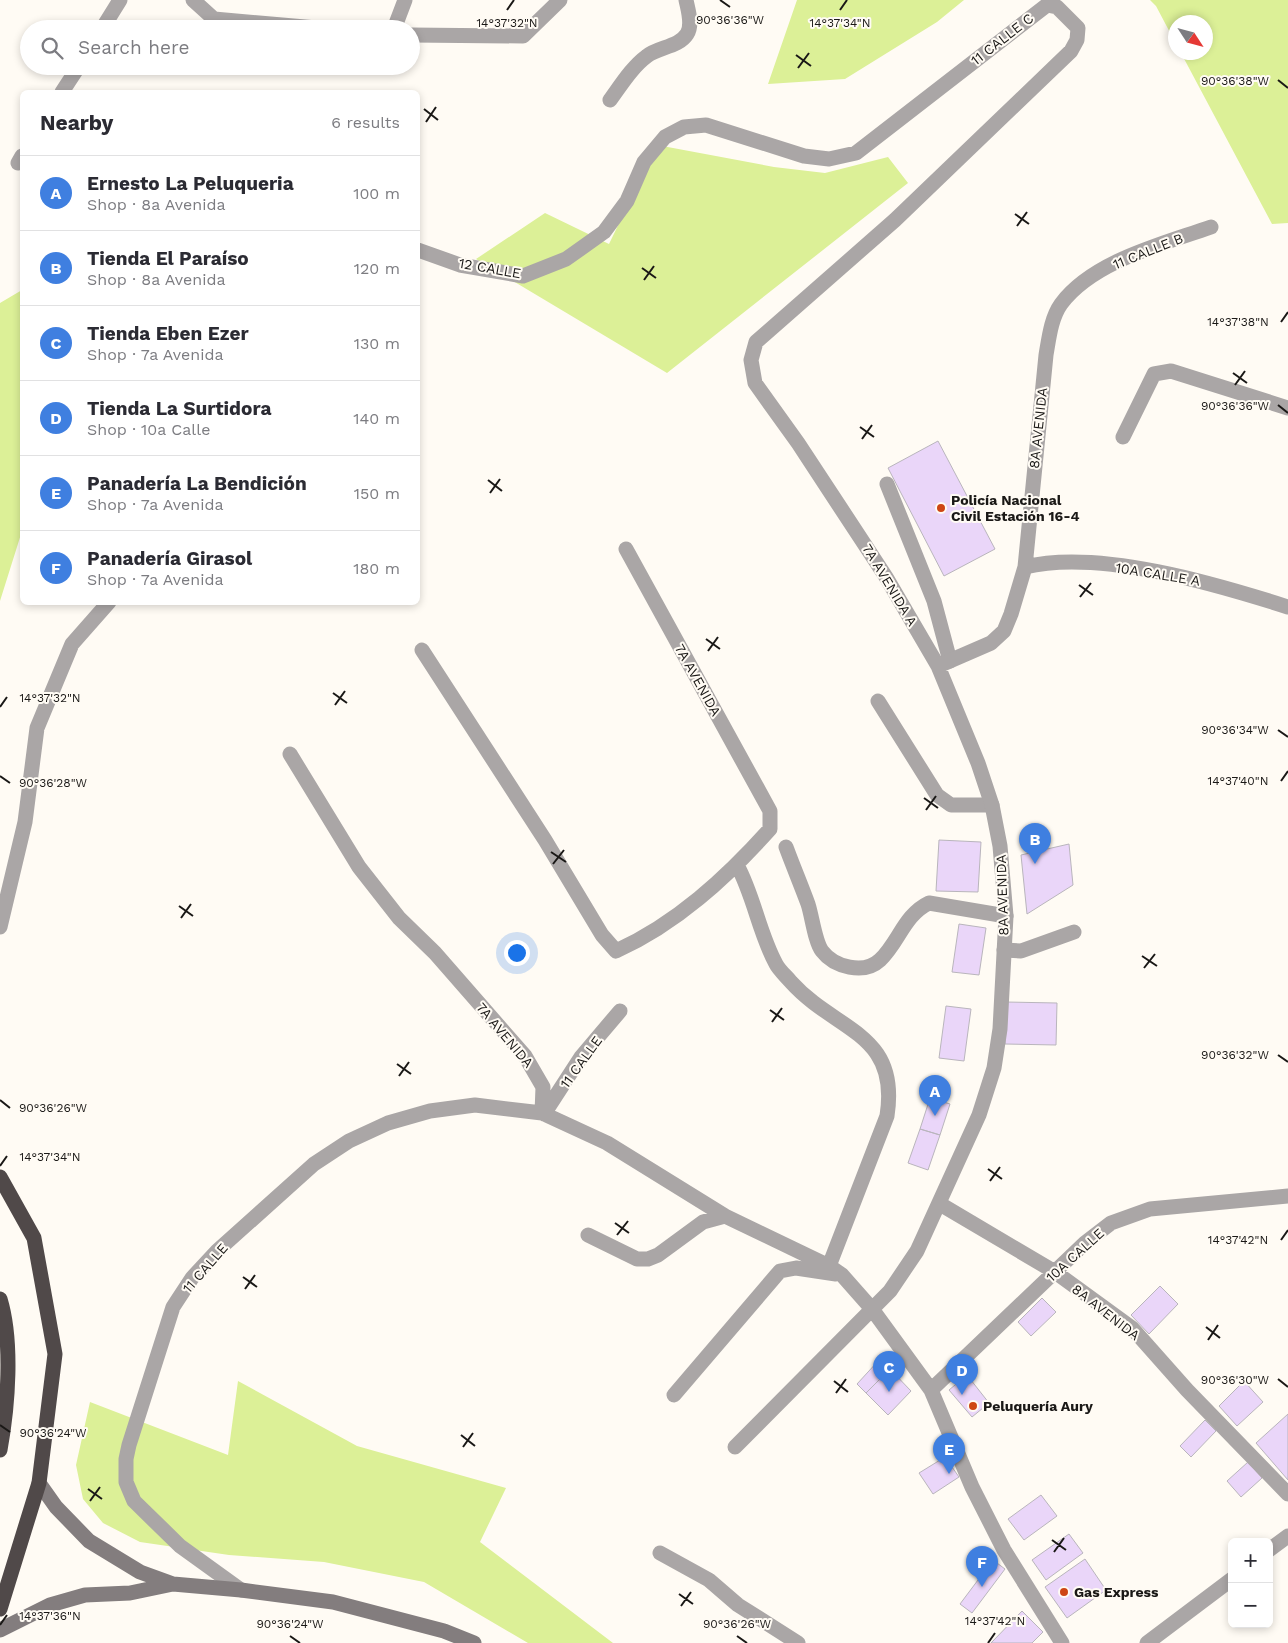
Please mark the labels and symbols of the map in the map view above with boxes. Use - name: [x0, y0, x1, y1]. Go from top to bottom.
- street label: 11 CALLE C: [968, 10, 1036, 68]
- text: 90°36'36"W: [696, 13, 765, 27]
- north arrow: [1168, 15, 1213, 60]
- text: 14°37'32"N: [476, 16, 538, 30]
- text: 14°37'34"N: [810, 16, 870, 30]
- text: 90°36'38"W: [1201, 74, 1270, 88]
- street label: 11 CALLE B: [1111, 230, 1185, 272]
- street label: 12 CALLE: [458, 255, 522, 281]
- text: 14°37'38"N: [1207, 315, 1269, 329]
- street label: 8A AVENIDA: [1026, 387, 1050, 469]
- text: 90°36'36"W: [1201, 399, 1270, 413]
- place label: Policía Nacional Civil Estación 16-4: [951, 492, 1080, 524]
- marker: Policía Nacional Civil Estación 16-4: [935, 502, 947, 514]
- street label: 7A AVENIDA A: [859, 541, 921, 629]
- street label: 10A CALLE A: [1114, 559, 1202, 589]
- street label: 7A AVENIDA: [672, 641, 724, 719]
- text: 14°37'32"N: [19, 691, 81, 705]
- text: 90°36'34"W: [1201, 723, 1269, 737]
- text: 14°37'40"N: [1208, 774, 1268, 788]
- text: 90°36'28"W: [19, 776, 88, 790]
- pin: B: [1019, 823, 1051, 864]
- street label: 8A AVENIDA: [993, 854, 1011, 936]
- your location: [504, 940, 530, 966]
- street label: 7A AVENIDA: [473, 999, 537, 1071]
- street label: 11 CALLE: [557, 1033, 605, 1091]
- text: 90°36'32"W: [1201, 1048, 1269, 1062]
- pin: A: [919, 1075, 951, 1116]
- text: 90°36'26"W: [19, 1101, 88, 1115]
- text: 14°37'34"N: [20, 1150, 80, 1164]
- street label: 10A CALLE: [1043, 1225, 1107, 1285]
- text: 14°37'42"N: [1208, 1233, 1268, 1247]
- street label: 11 CALLE: [179, 1240, 231, 1296]
- street label: 8A AVENIDA: [1069, 1281, 1143, 1343]
- pin: C: [873, 1351, 905, 1392]
- pin: D: [946, 1354, 978, 1395]
- text: 90°36'30"W: [1201, 1373, 1270, 1387]
- place label: Peluquería Aury: [983, 1398, 1093, 1414]
- marker: Peluquería Aury: [967, 1400, 979, 1412]
- text: 90°36'24"W: [19, 1426, 87, 1440]
- pin: E: [933, 1433, 965, 1474]
- pin: F: [966, 1546, 998, 1587]
- place label: Gas Express: [1074, 1584, 1159, 1600]
- marker: Gas Express: [1058, 1586, 1070, 1598]
- text: 14°37'36"N: [19, 1609, 81, 1623]
- text: 14°37'42"N: [965, 1614, 1025, 1628]
- text: 90°36'24"W: [256, 1617, 324, 1631]
- text: 90°36'26"W: [703, 1617, 772, 1631]

